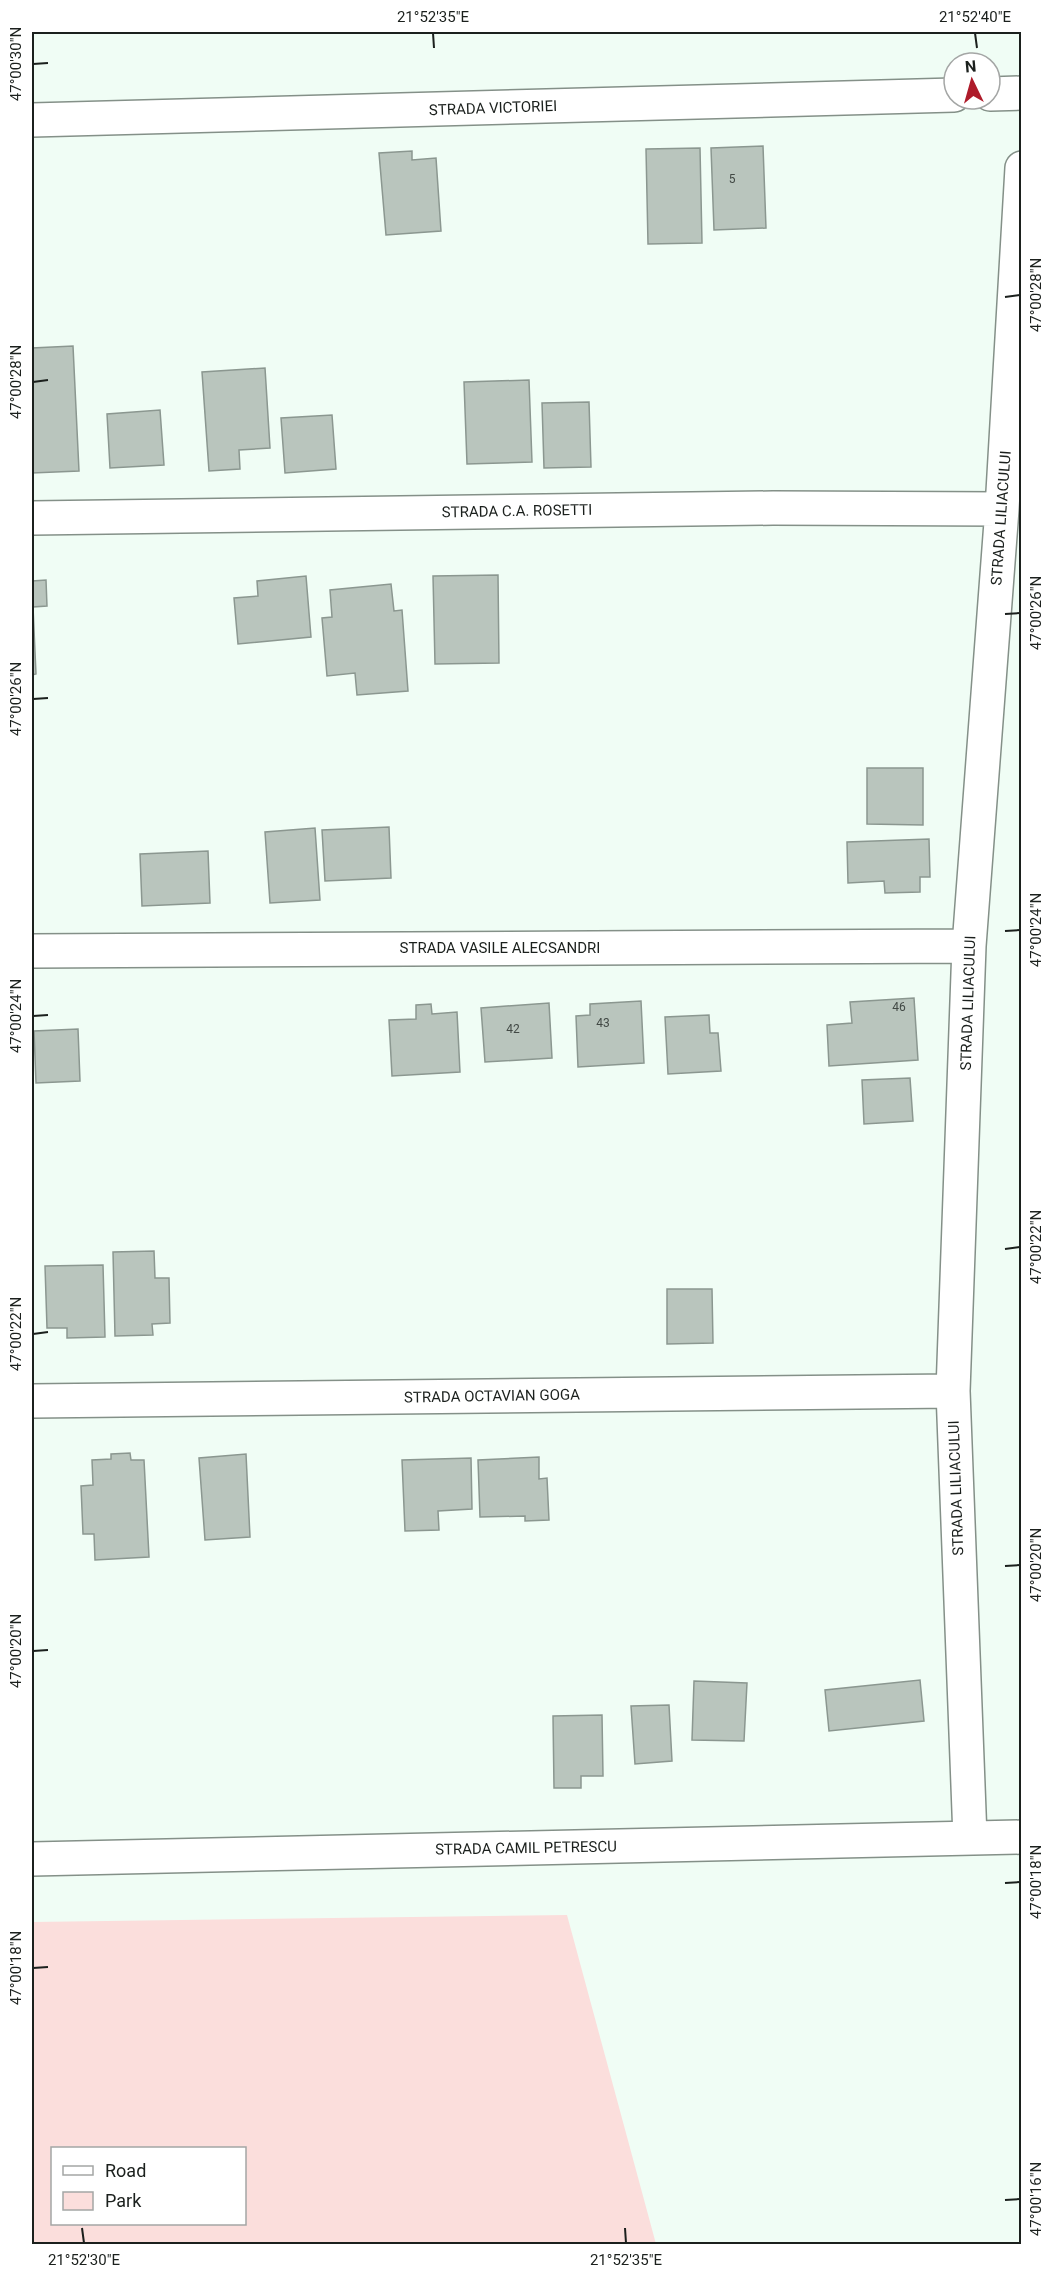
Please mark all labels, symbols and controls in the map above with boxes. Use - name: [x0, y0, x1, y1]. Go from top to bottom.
- text: 21°52'35"E: [397, 8, 470, 26]
- text: 21°52'40"E: [939, 8, 1012, 26]
- text: 47°00'30"N: [7, 27, 25, 101]
- north arrow: [942, 51, 1002, 111]
- text: N: [964, 57, 977, 77]
- street label: STRADA VICTORIEI: [429, 97, 557, 119]
- house number: 5: [729, 172, 736, 186]
- text: 47°00'28"N: [1027, 258, 1045, 332]
- text: 47°00'28"N: [7, 345, 25, 419]
- street label: STRADA LILIACULUI: [987, 450, 1015, 586]
- street label: STRADA C.A. ROSETTI: [442, 501, 592, 521]
- text: 47°00'26"N: [1027, 576, 1045, 650]
- text: 47°00'26"N: [7, 662, 25, 736]
- text: 47°00'24"N: [1027, 893, 1045, 967]
- street label: STRADA LILIACULUI: [957, 935, 979, 1071]
- street label: STRADA VASILE ALECSANDRI: [400, 939, 600, 957]
- text: 47°00'24"N: [7, 979, 25, 1053]
- house number: 46: [892, 1000, 906, 1014]
- house number: 43: [596, 1016, 610, 1030]
- house number: 42: [506, 1022, 520, 1036]
- text: 47°00'22"N: [1027, 1210, 1045, 1284]
- text: 47°00'22"N: [7, 1297, 25, 1371]
- street label: STRADA OCTAVIAN GOGA: [404, 1385, 580, 1407]
- street label: STRADA LILIACULUI: [945, 1420, 967, 1556]
- text: 47°00'20"N: [1027, 1528, 1045, 1602]
- text: 47°00'20"N: [7, 1614, 25, 1688]
- street label: STRADA CAMIL PETRESCU: [435, 1837, 617, 1859]
- text: 47°00'18"N: [1027, 1845, 1045, 1919]
- text: 47°00'18"N: [7, 1931, 25, 2005]
- legend: [51, 2147, 246, 2225]
- text: Road: [105, 2160, 146, 2181]
- text: 47°00'16"N: [1027, 2162, 1045, 2236]
- text: Park: [105, 2190, 142, 2211]
- text: 21°52'30"E: [48, 2251, 121, 2269]
- text: 21°52'35"E: [590, 2251, 663, 2269]

